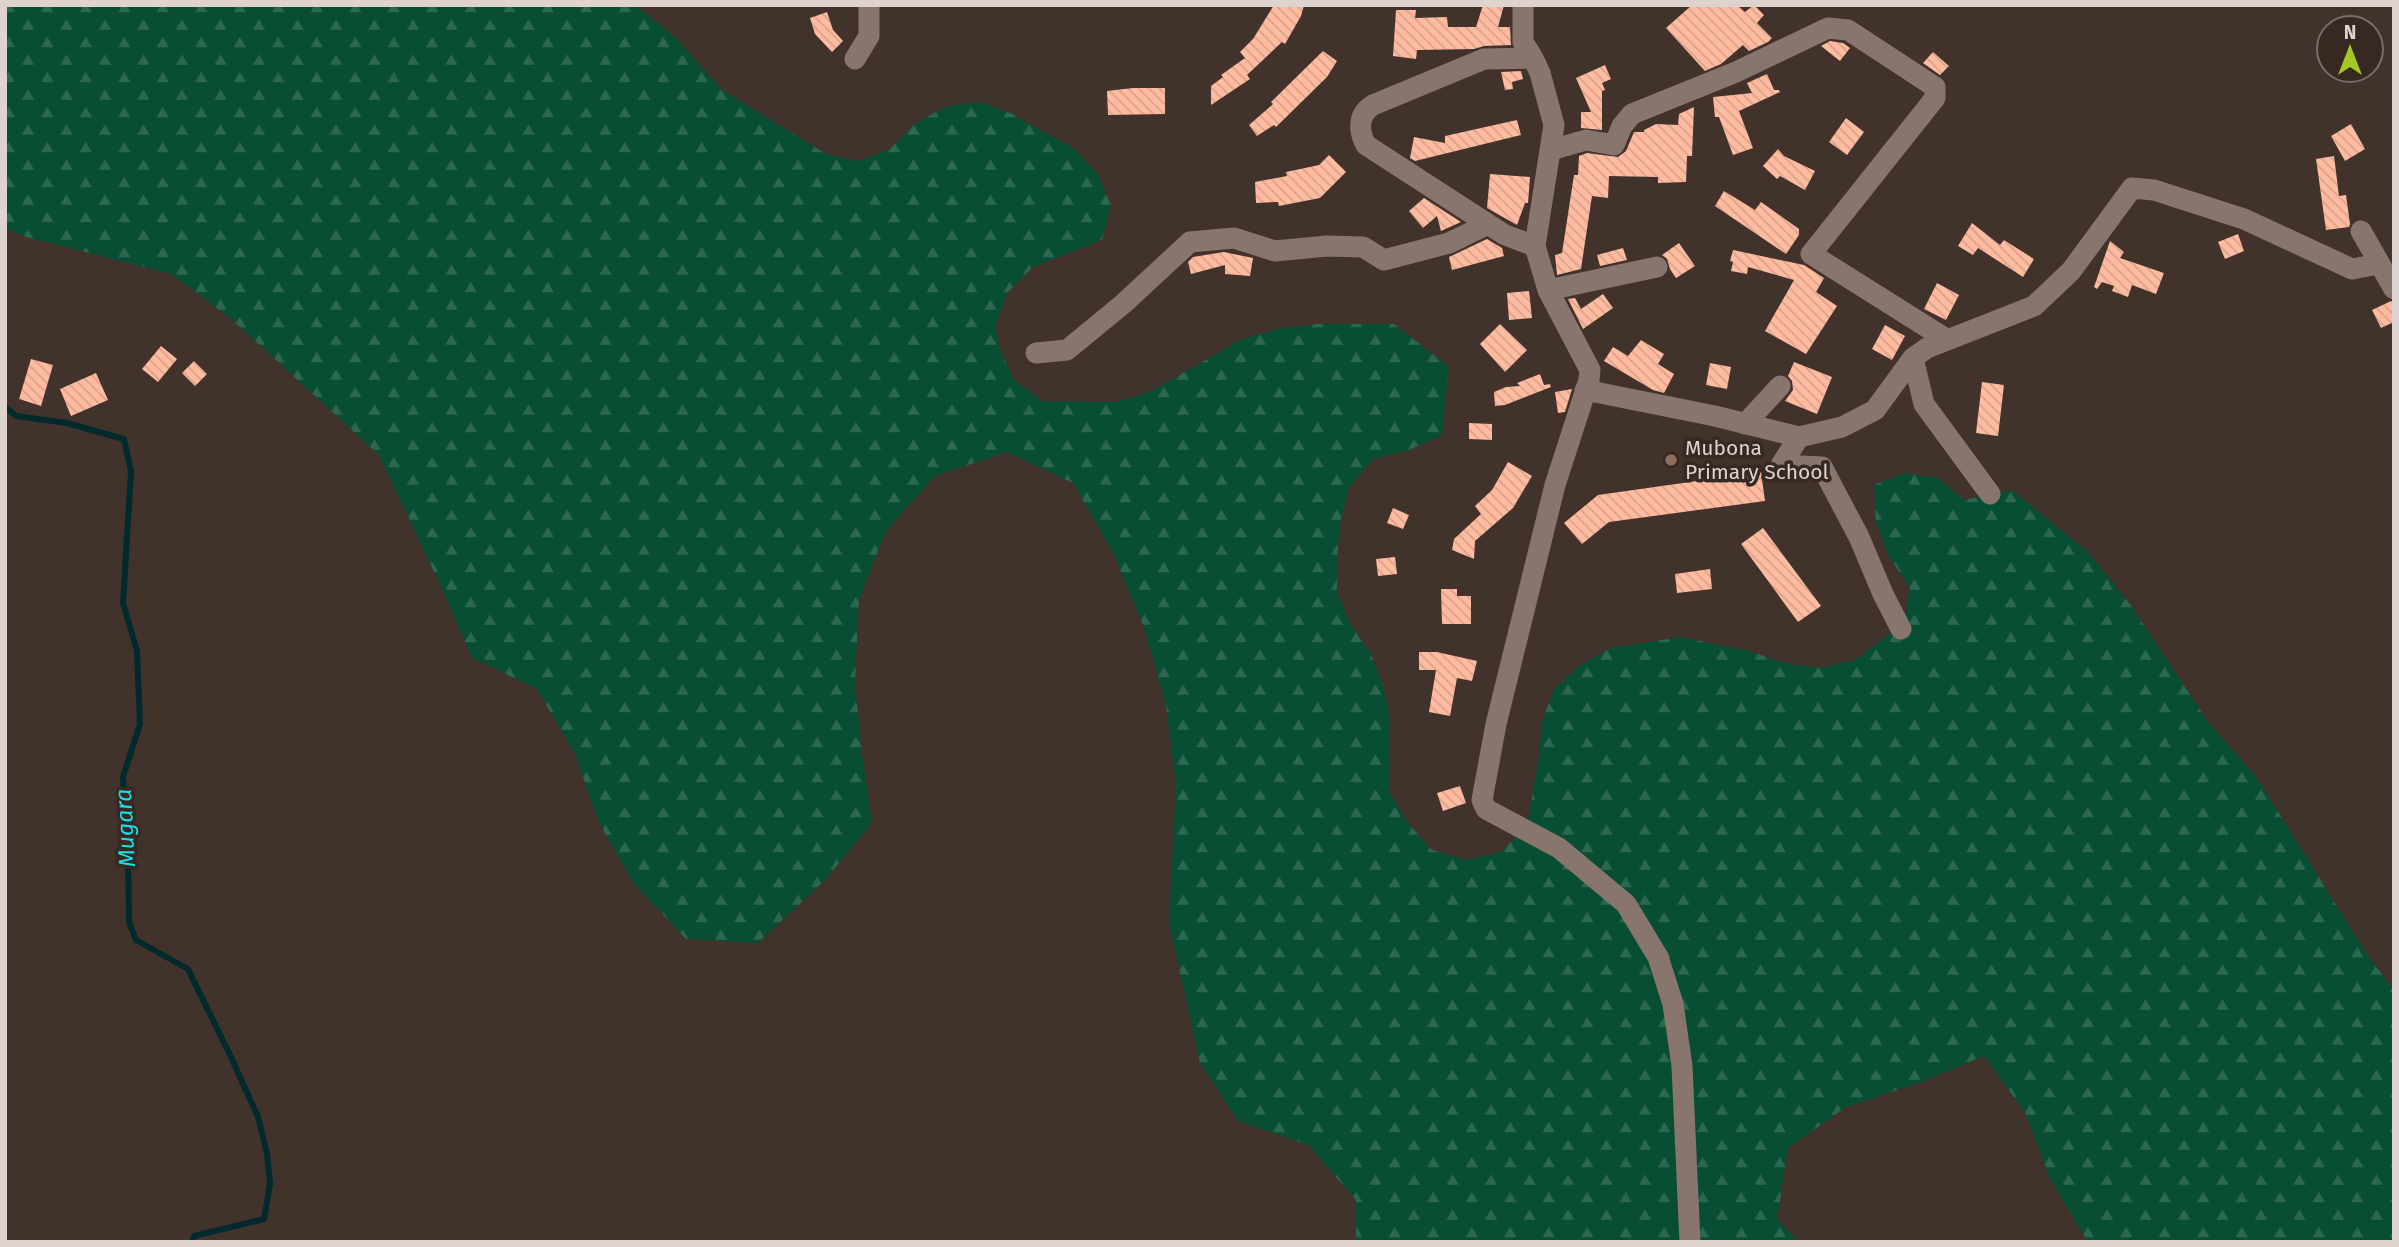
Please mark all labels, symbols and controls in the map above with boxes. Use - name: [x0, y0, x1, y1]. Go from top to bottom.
- north arrow: [2315, 14, 2385, 84]
- text: N: [2344, 21, 2356, 44]
- place label: Mubona Primary School: [1685, 435, 1829, 485]
- marker: Mubona Primary School: [1663, 452, 1679, 468]
- water label: Mugara: [109, 788, 141, 868]

